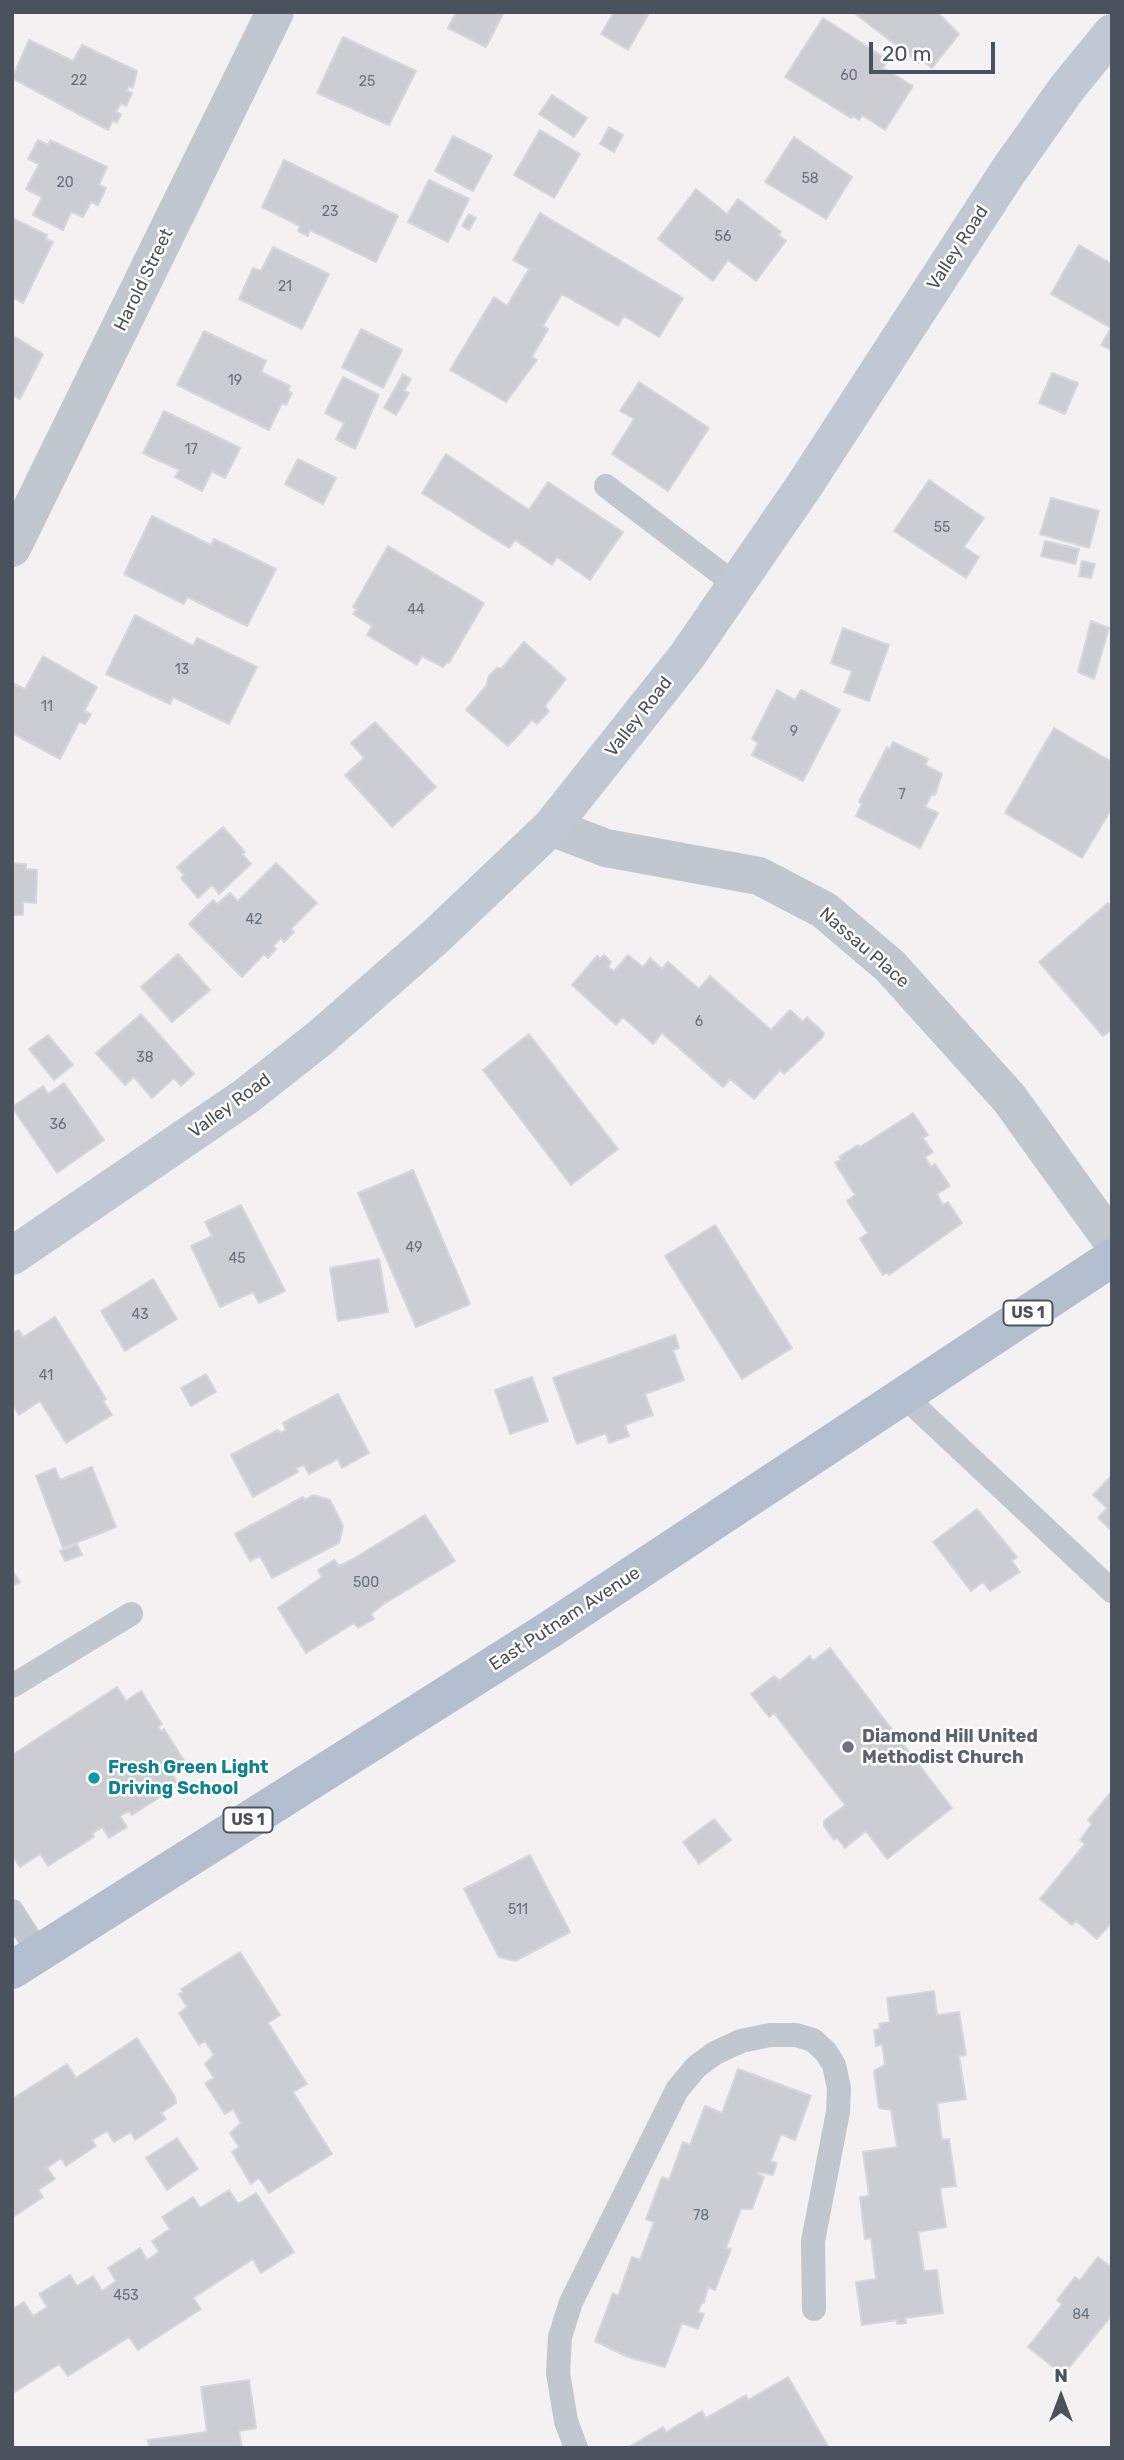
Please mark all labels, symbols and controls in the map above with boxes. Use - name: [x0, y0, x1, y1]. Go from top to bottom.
- scale bar: [872, 28, 998, 72]
- text: 20 m: [882, 41, 931, 66]
- house number: 60: [840, 68, 858, 84]
- house number: 22: [71, 73, 87, 89]
- house number: 25: [359, 74, 375, 90]
- house number: 58: [801, 171, 819, 187]
- house number: 20: [56, 175, 74, 191]
- street label: Valley Road: [923, 202, 993, 294]
- house number: 23: [322, 204, 338, 220]
- street label: Harold Street: [110, 225, 178, 335]
- house number: 56: [715, 229, 731, 245]
- house number: 21: [278, 279, 292, 295]
- house number: 19: [228, 373, 242, 389]
- house number: 17: [184, 442, 198, 458]
- house number: 55: [934, 520, 950, 536]
- house number: 44: [407, 602, 425, 618]
- house number: 13: [175, 662, 189, 678]
- street label: Valley Road: [601, 672, 677, 762]
- house number: 11: [41, 699, 53, 715]
- house number: 9: [790, 724, 798, 740]
- house number: 7: [898, 787, 906, 803]
- street label: Nassau Place: [815, 903, 913, 993]
- house number: 42: [246, 912, 262, 928]
- house number: 6: [695, 1014, 703, 1030]
- house number: 38: [136, 1050, 154, 1066]
- street label: Valley Road: [185, 1069, 275, 1143]
- house number: 36: [50, 1117, 66, 1133]
- house number: 49: [406, 1240, 422, 1256]
- house number: 45: [228, 1251, 246, 1267]
- road number: US 1: [1004, 1301, 1052, 1326]
- house number: 43: [131, 1307, 149, 1323]
- house number: 41: [39, 1368, 53, 1384]
- street label: East Putnam Avenue: [486, 1562, 644, 1676]
- house number: 500: [353, 1575, 379, 1591]
- place label: Diamond Hill United Methodist Church: [862, 1726, 1038, 1768]
- marker: Diamond Hill United Methodist Church: [840, 1739, 856, 1755]
- place label: Fresh Green Light Driving School: [108, 1757, 268, 1800]
- marker: Fresh Green Light Driving School: [86, 1770, 102, 1786]
- road number: US 1: [224, 1808, 272, 1832]
- house number: 511: [508, 1902, 528, 1918]
- house number: 78: [693, 2208, 709, 2224]
- house number: 453: [113, 2288, 139, 2304]
- house number: 84: [1072, 2307, 1090, 2323]
- north arrow: [1026, 2362, 1096, 2432]
- text: N: [1054, 2364, 1068, 2387]

